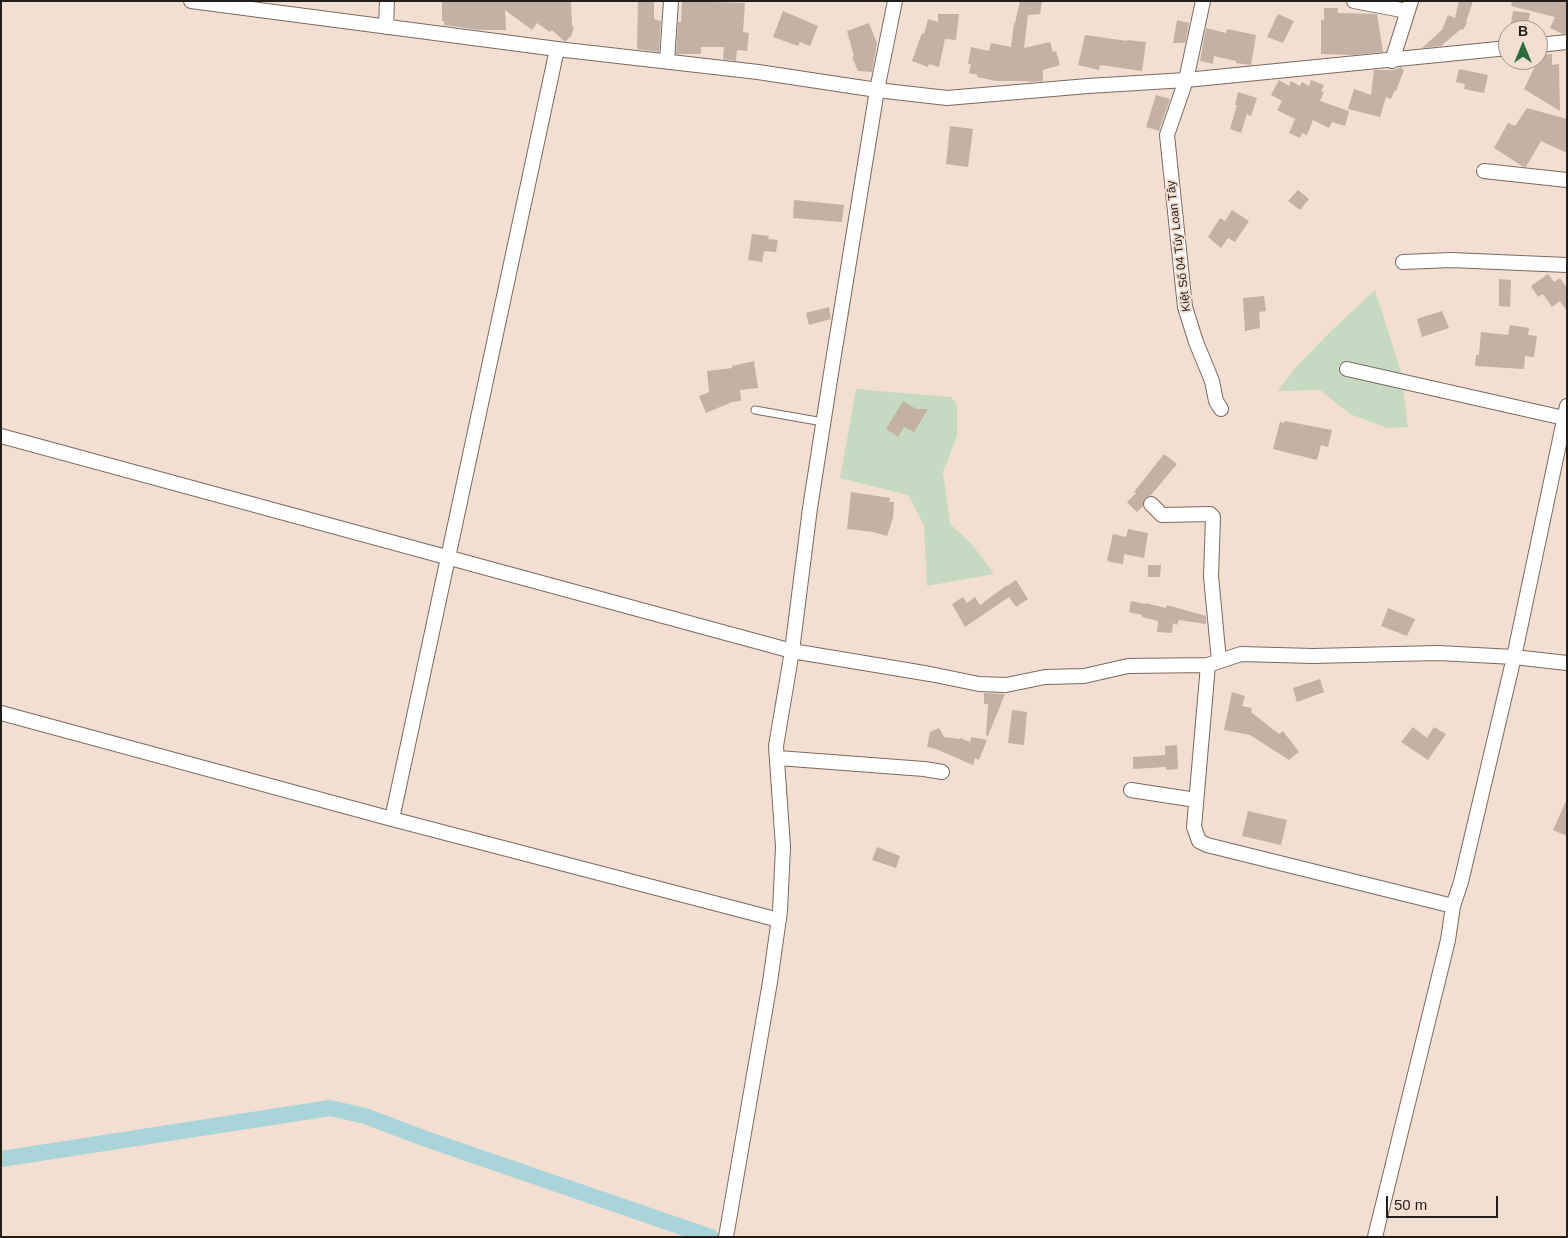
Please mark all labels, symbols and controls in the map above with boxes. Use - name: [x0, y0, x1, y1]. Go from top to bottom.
- north arrow: [1498, 20, 1548, 70]
- text: B: [1518, 23, 1528, 39]
- street label: Kiệt Số 04 Túy Loan Tây: [1164, 180, 1194, 312]
- scale bar: [1388, 1186, 1500, 1218]
- text: 50 m: [1394, 1196, 1427, 1213]

